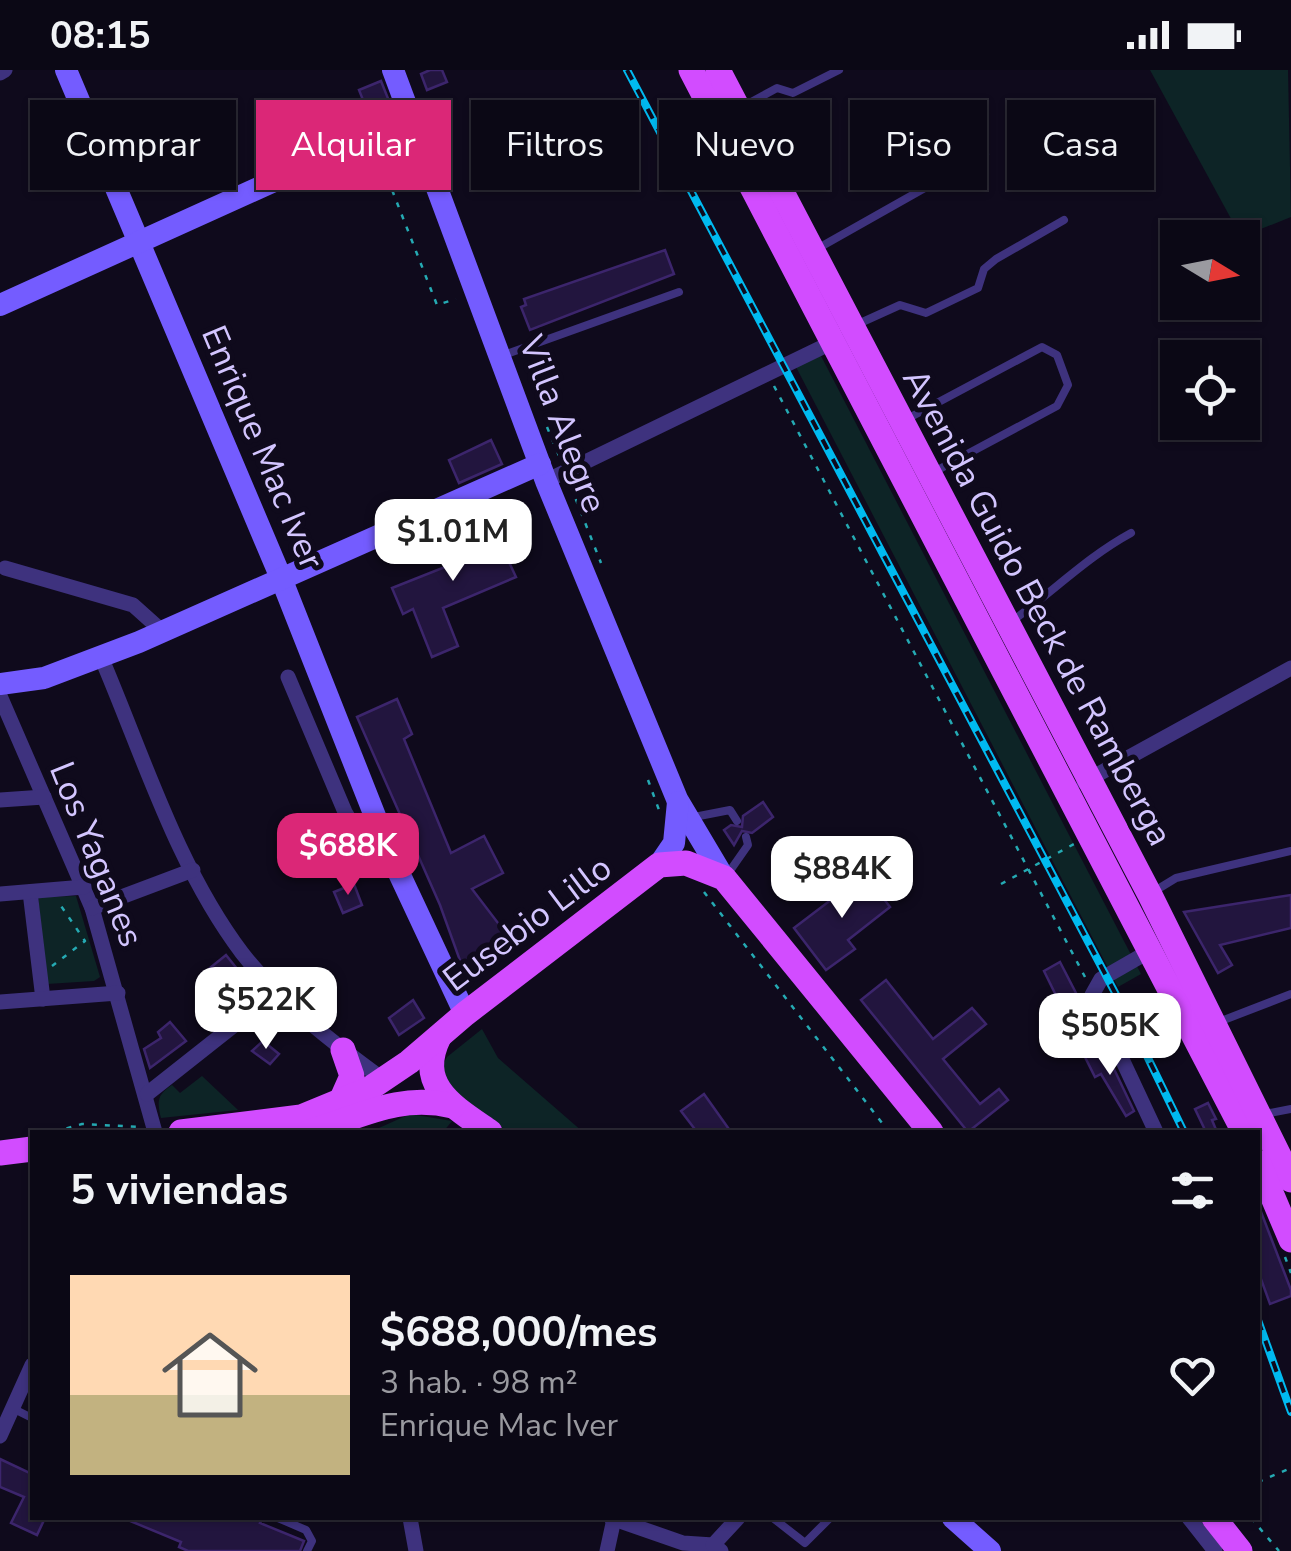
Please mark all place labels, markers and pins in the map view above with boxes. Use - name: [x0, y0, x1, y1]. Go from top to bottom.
- pin: $1.01M: [372, 499, 534, 584]
- pin: $688K: [278, 813, 418, 898]
- pin: $884K: [772, 836, 912, 921]
- pin: $522K: [196, 967, 336, 1052]
- pin: $505K: [1040, 993, 1180, 1078]

